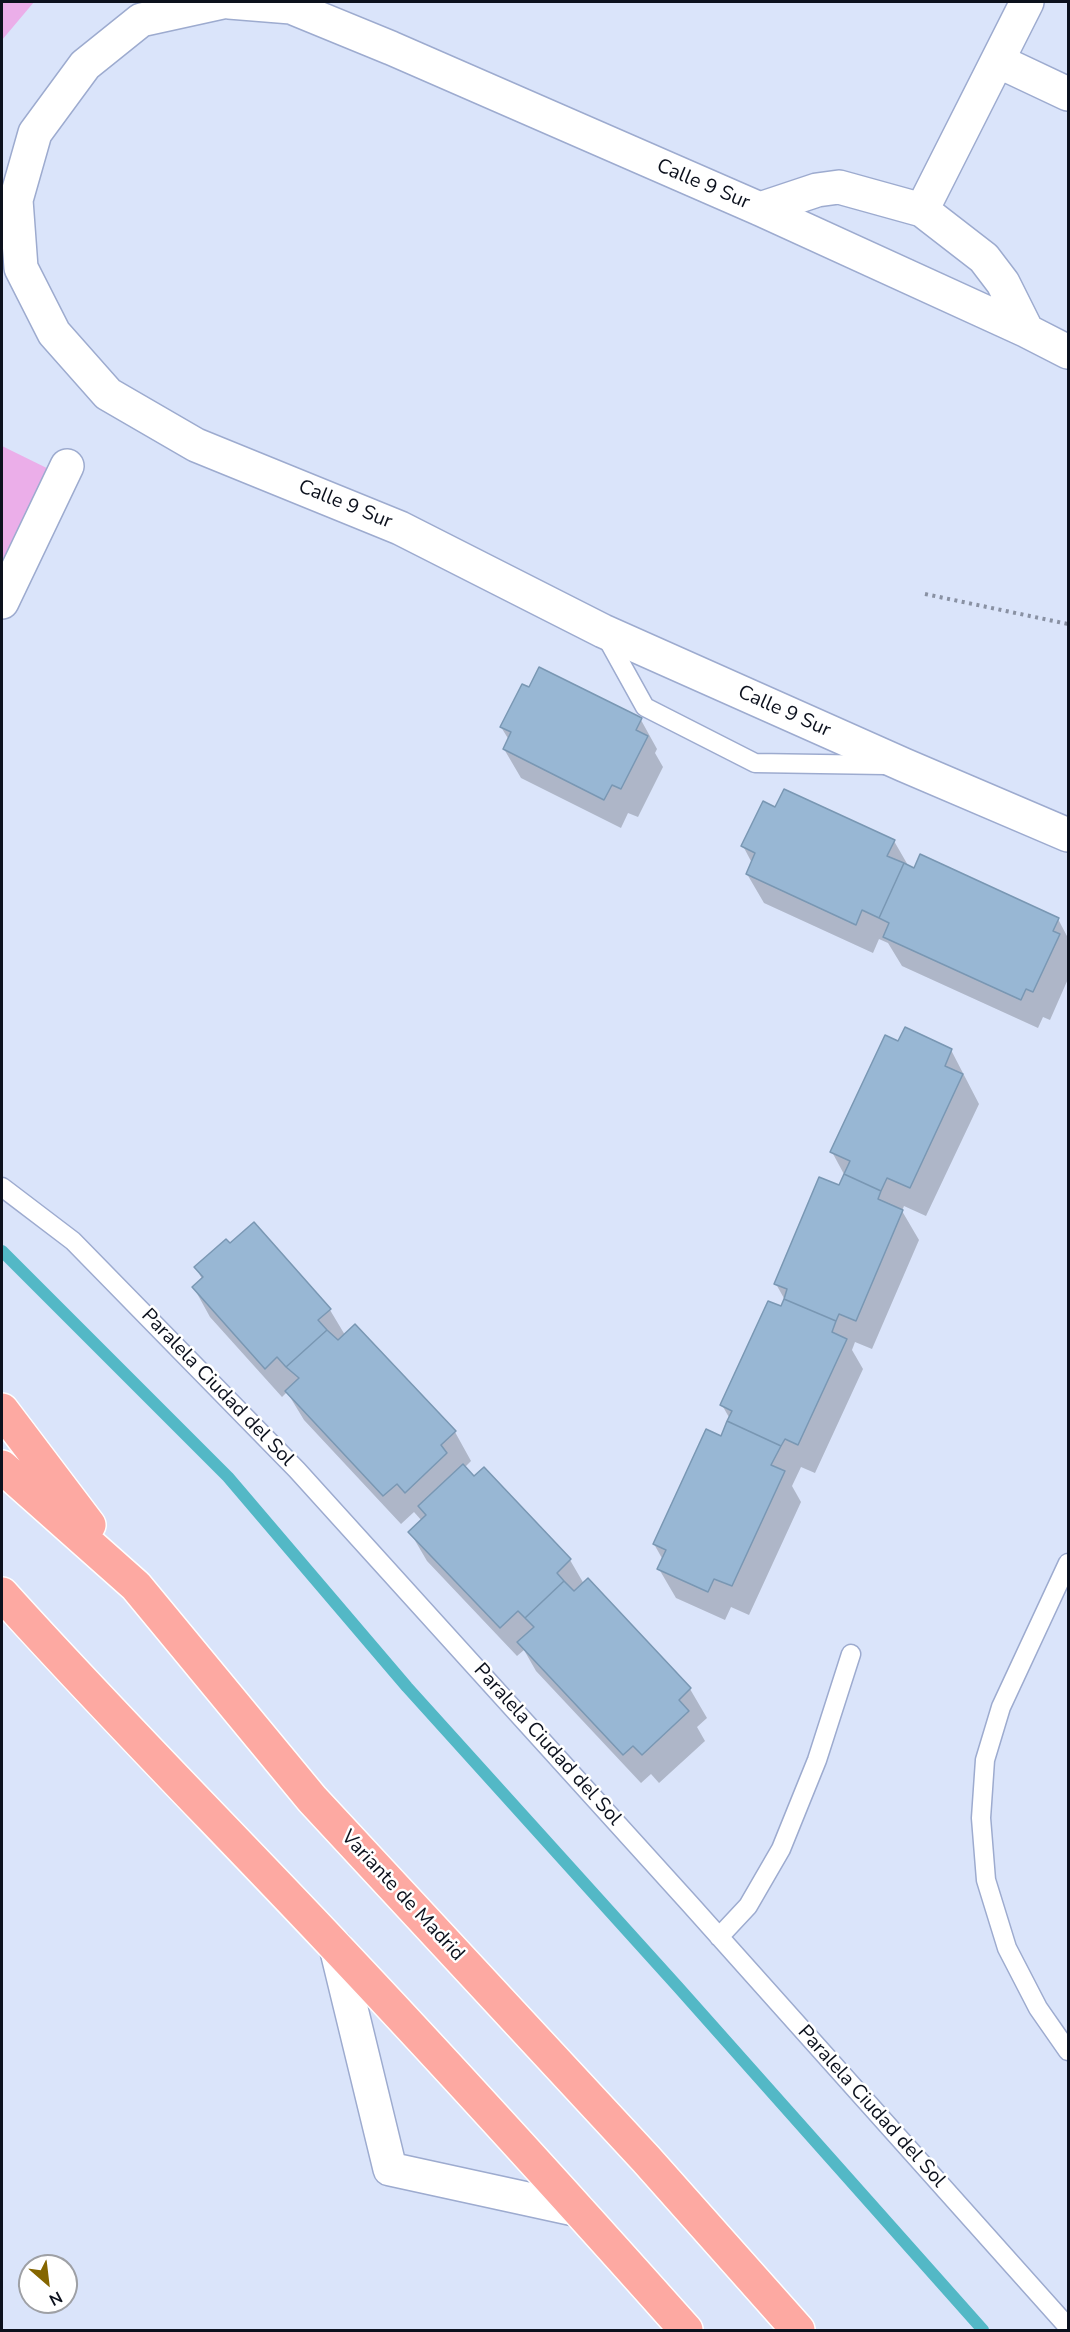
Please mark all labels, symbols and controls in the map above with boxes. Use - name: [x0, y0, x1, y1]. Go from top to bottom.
- street label: Calle 9 Sur: [653, 155, 753, 215]
- street label: Calle 9 Sur: [295, 475, 395, 535]
- street label: Calle 9 Sur: [734, 681, 834, 743]
- street label: Paralela Ciudad del Sol: [136, 1304, 298, 1472]
- street label: Paralela Ciudad del Sol: [468, 1659, 626, 1831]
- street label: Variante de Madrid: [335, 1826, 469, 1966]
- street label: Paralela Ciudad del Sol: [792, 2021, 950, 2193]
- north arrow: [18, 2254, 78, 2314]
- text: N: [45, 2286, 66, 2311]

